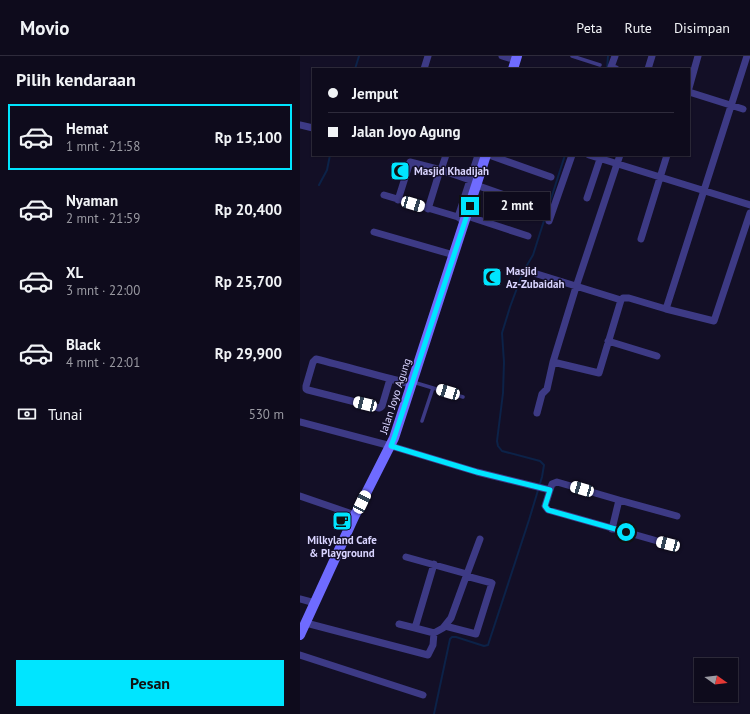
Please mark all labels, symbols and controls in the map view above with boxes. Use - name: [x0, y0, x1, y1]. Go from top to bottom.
- text: Movio: [20, 16, 70, 40]
- text: Peta: [576, 19, 602, 37]
- text: Rute: [624, 19, 652, 37]
- text: Disimpan: [674, 19, 730, 37]
- text: Pilih kendaraan: [16, 68, 136, 91]
- text: Jemput: [352, 84, 398, 103]
- icon: car: [18, 119, 54, 155]
- text: Hemat: [66, 119, 108, 138]
- text: Jalan Joyo Agung: [352, 122, 461, 141]
- text: Rp 15,100: [215, 128, 282, 147]
- text: 1 mnt · 21:58: [66, 138, 140, 155]
- mosque icon: Masjid Khadijah: [389, 160, 411, 182]
- place label: Masjid Khadijah: [414, 164, 489, 178]
- icon: car: [18, 191, 54, 227]
- text: Nyaman: [66, 191, 118, 210]
- callout: 2 mnt: [484, 192, 550, 220]
- car: [400, 195, 426, 213]
- route end: [461, 197, 479, 215]
- text: 2 mnt: [501, 197, 533, 214]
- text: Rp 20,400: [215, 200, 282, 219]
- text: 2 mnt · 21:59: [66, 210, 140, 227]
- icon: car: [18, 263, 54, 299]
- text: XL: [66, 263, 83, 282]
- place label: Masjid Az-Zubaidah: [506, 264, 564, 291]
- mosque icon: Masjid Az-Zubaidah: [481, 266, 503, 288]
- text: Rp 25,700: [215, 272, 282, 291]
- text: 3 mnt · 22:00: [66, 282, 140, 299]
- icon: car: [18, 335, 54, 371]
- text: Black: [66, 335, 101, 354]
- text: Rp 29,900: [215, 344, 282, 363]
- text: 4 mnt · 22:01: [66, 354, 140, 371]
- street label: Jalan Joyo Agung: [376, 356, 414, 437]
- car: [435, 383, 461, 401]
- car: [352, 395, 378, 413]
- icon: cash: [16, 403, 38, 425]
- text: Tunai: [48, 405, 83, 424]
- text: 530 m: [249, 406, 284, 423]
- car: [569, 480, 595, 498]
- car: [351, 489, 373, 515]
- cafe icon: Milkyland Cafe & Playground: [331, 510, 353, 532]
- route start: [617, 523, 635, 541]
- place label: Milkyland Cafe & Playground: [307, 533, 377, 560]
- car: [655, 535, 681, 553]
- north arrow: [694, 658, 738, 702]
- map controls: [694, 658, 738, 702]
- button: Pesan: [16, 660, 284, 706]

